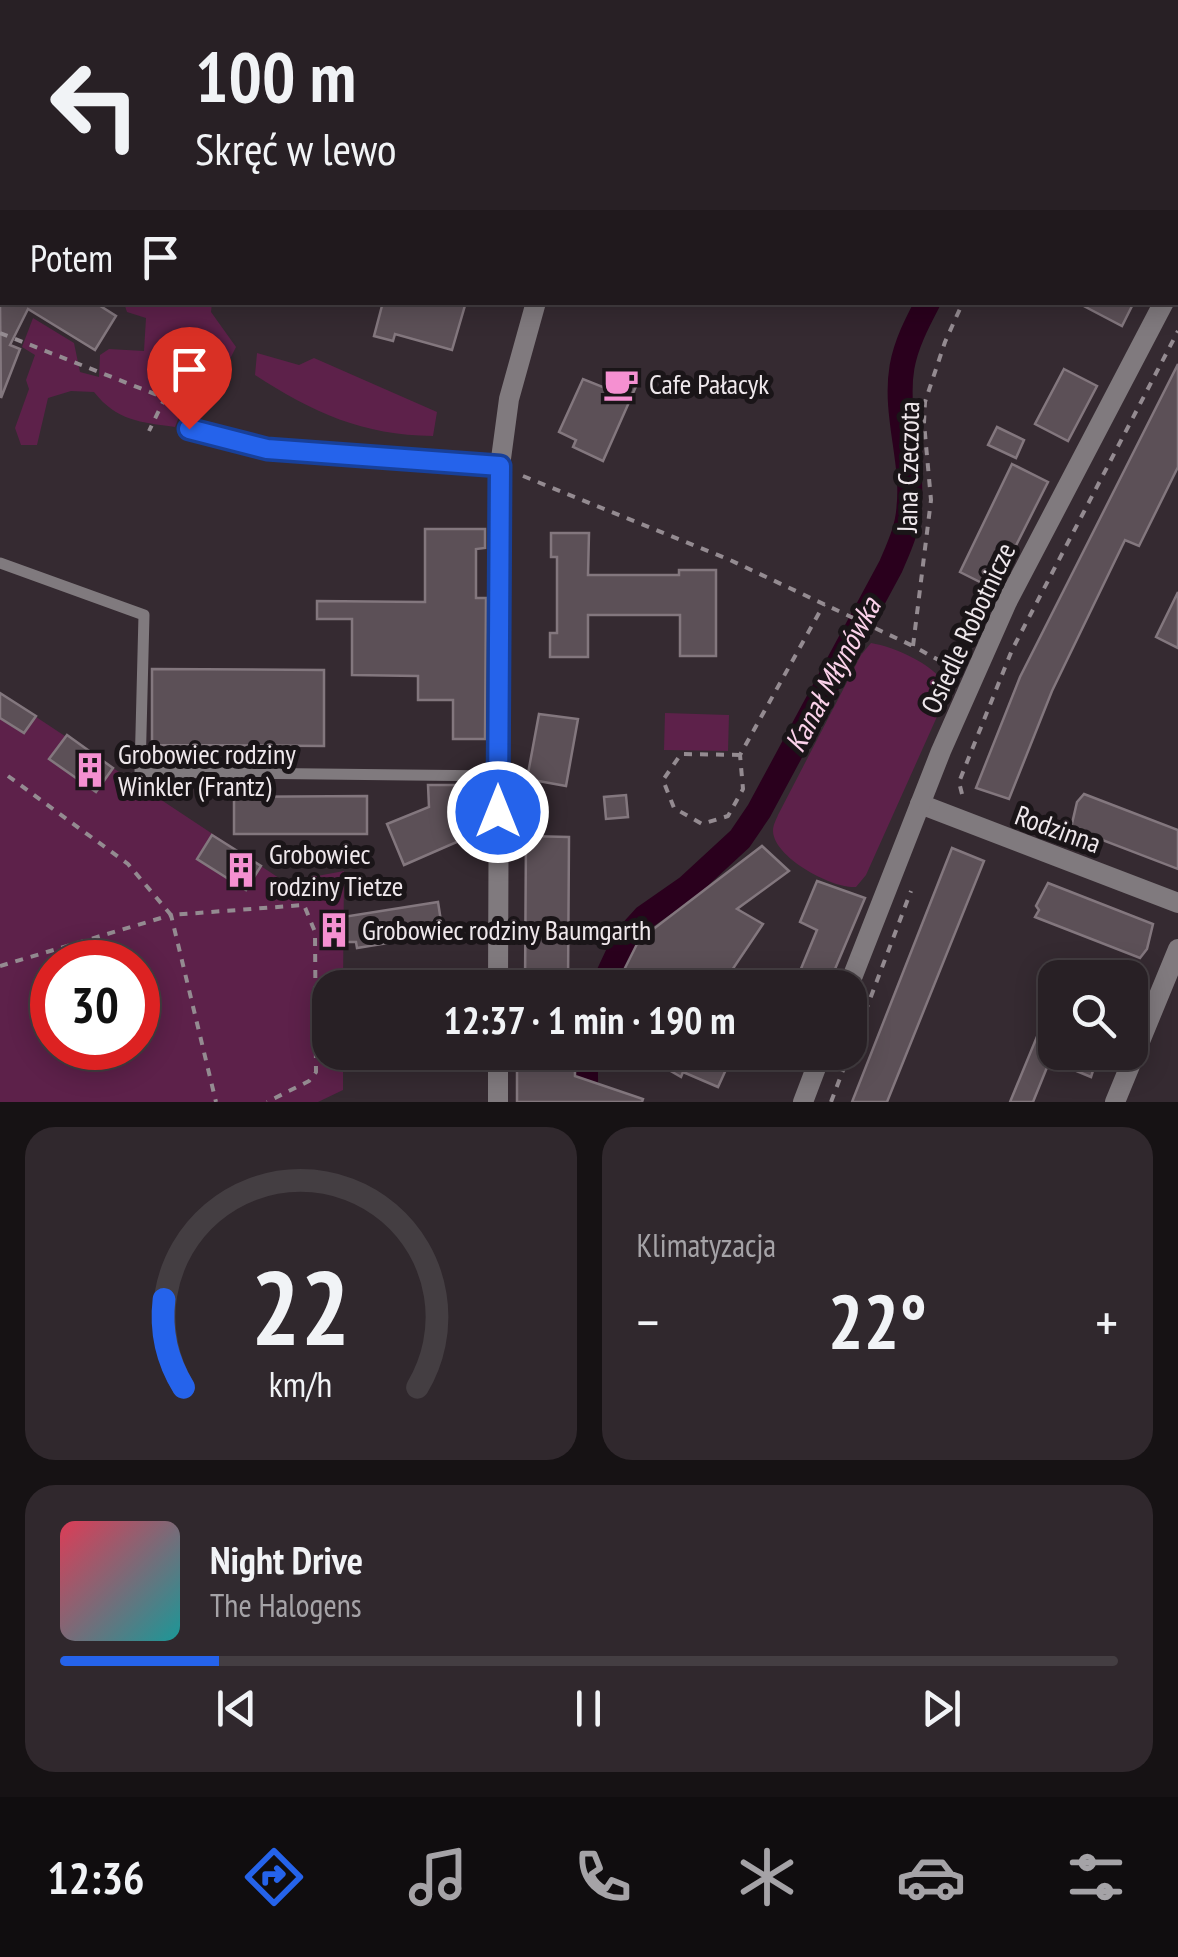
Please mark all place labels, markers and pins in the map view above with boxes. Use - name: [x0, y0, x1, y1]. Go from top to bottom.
- pin: [147, 327, 232, 430]
- cafe icon: Cafe Pałacyk: [602, 365, 640, 403]
- place label: Cafe Pałacyk: [649, 365, 769, 402]
- place label: Grobowiec rodziny Winkler (Frantz): [118, 735, 296, 804]
- building icon: Grobowiec rodziny Winkler (Frantz): [71, 751, 109, 789]
- place label: Grobowiec rodziny Tietze: [269, 835, 403, 904]
- building icon: Grobowiec rodziny Tietze: [222, 851, 260, 889]
- building icon: Grobowiec rodziny Baumgarth: [315, 911, 353, 949]
- place label: Grobowiec rodziny Baumgarth: [362, 911, 651, 948]

